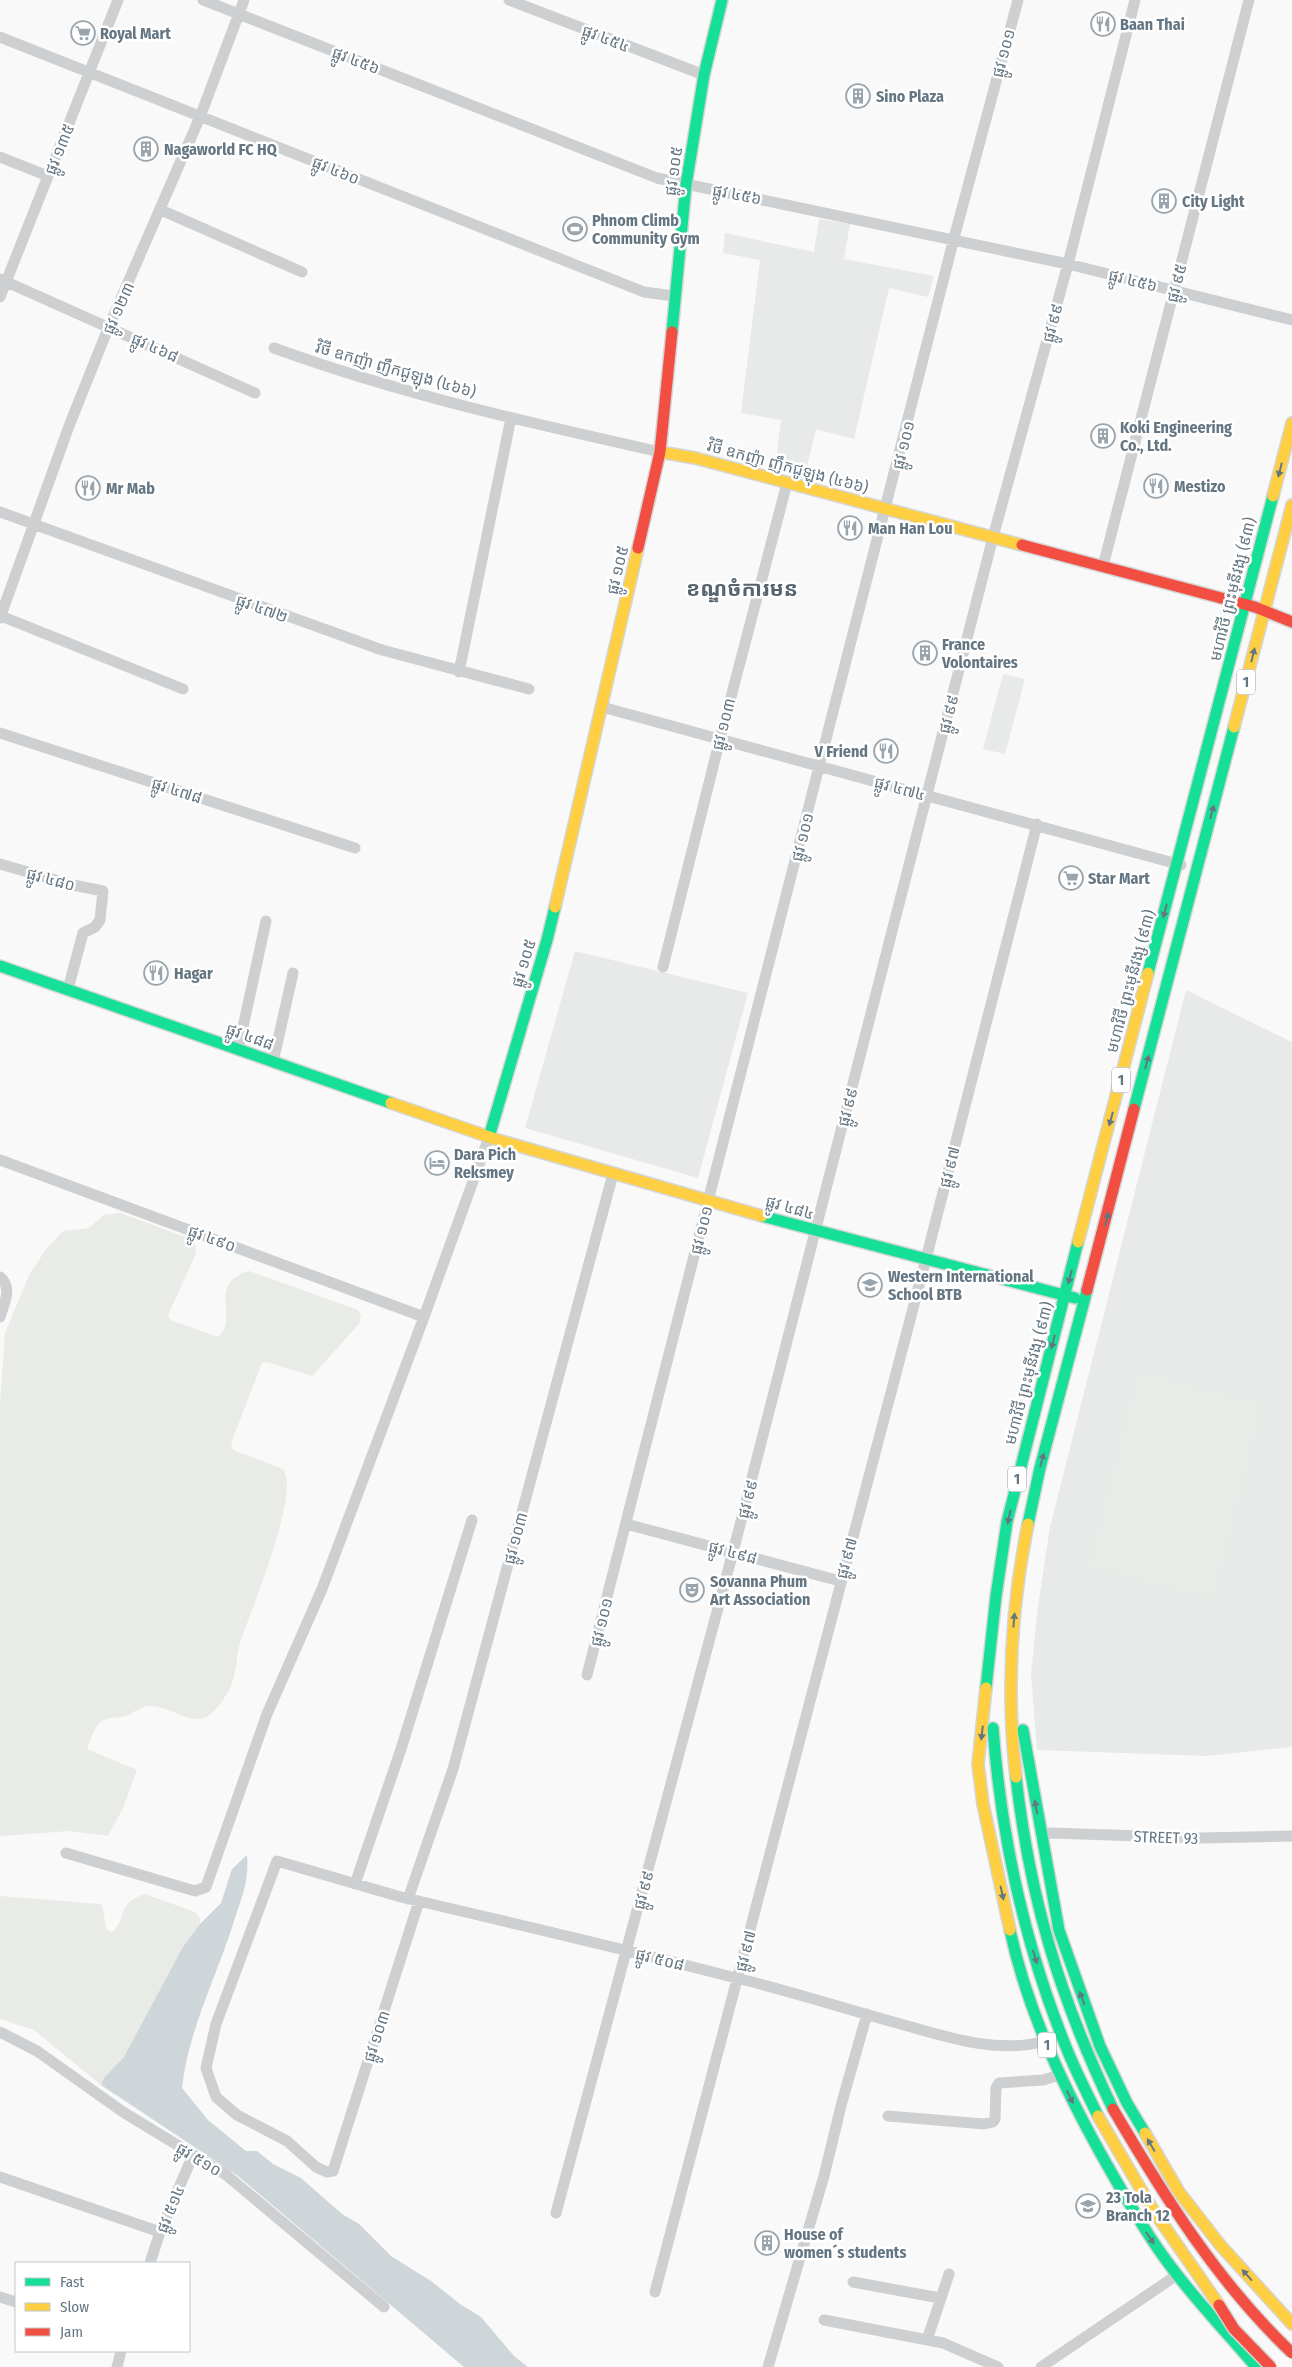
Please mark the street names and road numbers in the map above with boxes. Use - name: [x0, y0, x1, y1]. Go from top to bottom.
- street label: ផ្លូវ ៤៥៤: [578, 21, 632, 61]
- street label: ផ្លូវ ១០១: [988, 27, 1024, 81]
- street label: ផ្លូវ ៤៥៦: [328, 43, 382, 83]
- street label: ផ្លូវ ១៣៥: [41, 121, 83, 179]
- street label: ផ្លូវ ១០៥: [661, 145, 691, 198]
- street label: ផ្លូវ ៤៦០: [307, 152, 362, 193]
- street label: ផ្លូវ ៤៥៦: [710, 180, 763, 213]
- street label: ផ្លូវ ៩៥: [1162, 262, 1195, 306]
- street label: ផ្លូវ ៤៥៦: [1105, 265, 1159, 300]
- street label: ផ្លូវ ១២៣: [99, 279, 143, 339]
- street label: ផ្លូវ ៩៩: [1038, 302, 1071, 346]
- street label: ផ្លូវ ៤៦៨: [126, 329, 181, 371]
- street label: វិថី ឧកញ៉ា ញឹកជូឡុង (៤៦៦): [311, 336, 479, 406]
- street label: ផ្លូវ ១០១: [888, 419, 923, 473]
- street label: វិថី ឧកញ៉ា ញឹកជូឡុង (៤៦៦): [703, 434, 871, 502]
- street label: មហាវិថី ព្រះមុនីវង្ស (៩៣): [1204, 515, 1261, 663]
- street label: ផ្លូវ ១០៥: [603, 544, 637, 597]
- street label: ផ្លូវ ៤៧២: [232, 590, 290, 631]
- road number: 1: [1237, 670, 1255, 694]
- street label: ផ្លូវ ៩៩: [934, 693, 967, 737]
- street label: ផ្លូវ ១០៣: [708, 696, 744, 753]
- street label: ផ្លូវ ៤៧៨: [148, 773, 204, 812]
- street label: ផ្លូវ ៤៧៤: [871, 773, 927, 809]
- street label: ផ្លូវ ១០១: [787, 811, 822, 865]
- street label: ផ្លូវ ៤៨០: [23, 864, 77, 900]
- street label: មហាវិថី ព្រះមុនីវង្ស (៩៣): [1101, 907, 1160, 1055]
- street label: ផ្លូវ ១០៥: [507, 937, 544, 991]
- street label: ផ្លូវ ៤៨៨: [222, 1019, 276, 1058]
- road number: 1: [1112, 1068, 1130, 1092]
- street label: ផ្លូវ ៩៩: [833, 1086, 866, 1130]
- street label: ផ្លូវ ៩៧: [935, 1145, 968, 1191]
- street label: ផ្លូវ ៤៨៤: [762, 1192, 816, 1228]
- street label: ផ្លូវ ១០១: [686, 1204, 721, 1258]
- street label: ផ្លូវ ៤៩០: [184, 1221, 238, 1260]
- street label: មហាវិថី ព្រះមុនីវង្ស (៩៣): [999, 1299, 1058, 1447]
- road number: 1: [1008, 1466, 1026, 1492]
- street label: ផ្លូវ ៩៩: [733, 1478, 766, 1522]
- street label: ផ្លូវ ១០៣: [499, 1510, 536, 1568]
- street label: ផ្លូវ ៩៧: [832, 1535, 866, 1582]
- street label: ផ្លូវ ៤៩៨: [705, 1537, 759, 1573]
- street label: ផ្លូវ ១០១: [586, 1596, 621, 1650]
- street label: STREET 93: [1133, 1827, 1199, 1848]
- street label: ផ្លូវ ៩៩: [629, 1869, 662, 1913]
- street label: ផ្លូវ ៩៧: [731, 1929, 764, 1975]
- street label: ផ្លូវ ៥០៨: [632, 1944, 686, 1979]
- street label: ផ្លូវ ១០៣: [359, 2008, 398, 2066]
- road number: 1: [1038, 2032, 1056, 2058]
- street label: ផ្លូវ ៥១០: [170, 2139, 225, 2184]
- street label: ផ្លូវ ៥១៤: [152, 2183, 193, 2238]

